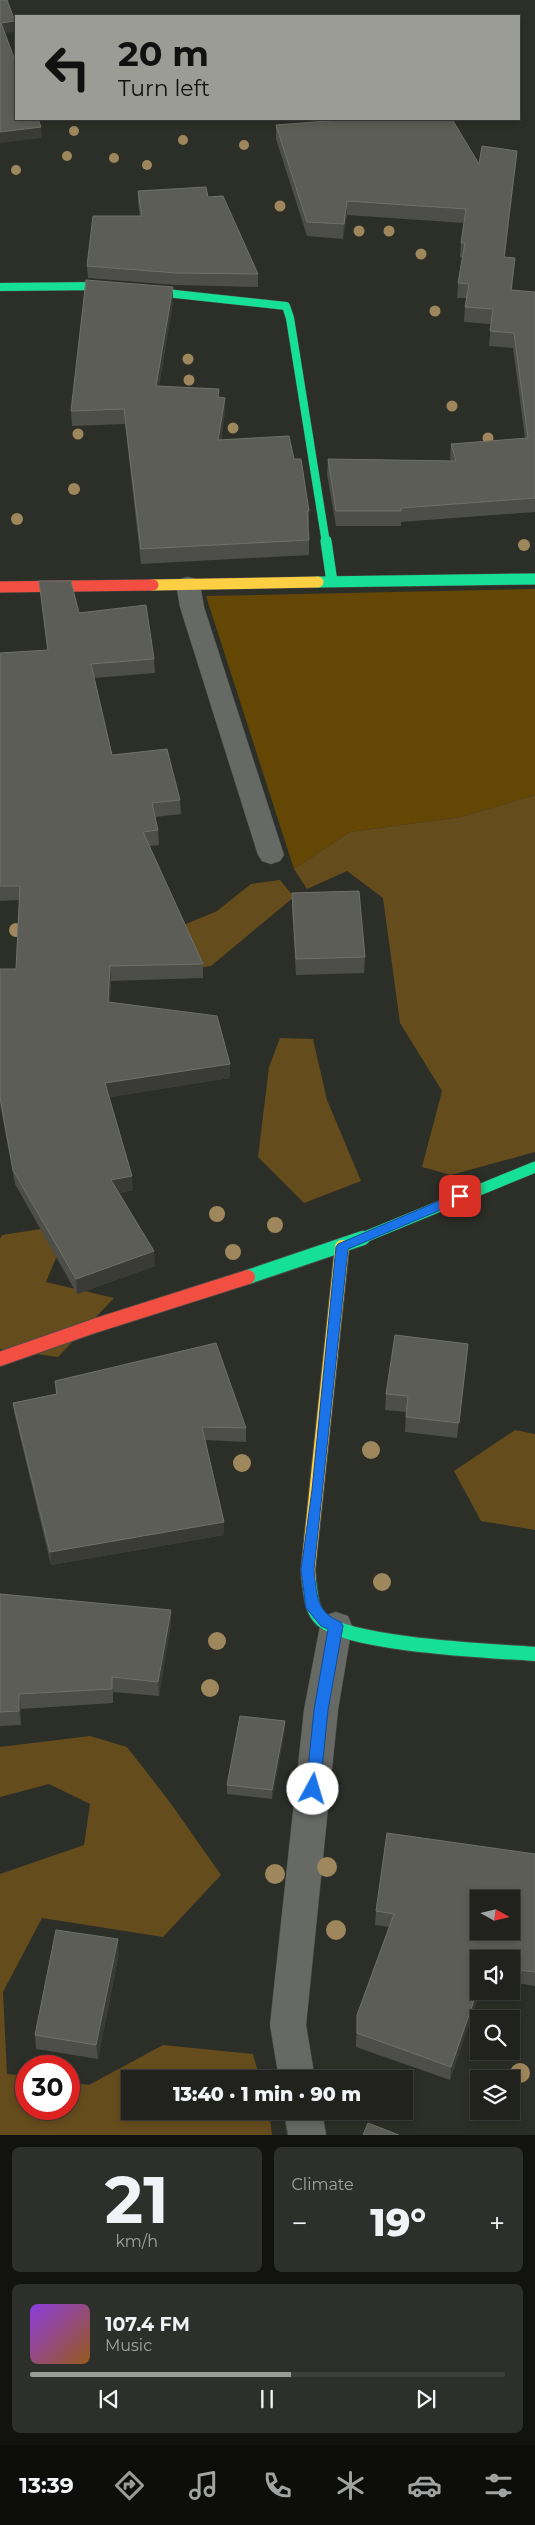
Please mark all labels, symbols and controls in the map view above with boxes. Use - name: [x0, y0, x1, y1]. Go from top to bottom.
- text: 20 m: [118, 32, 209, 75]
- icon: left: [35, 35, 100, 100]
- text: Turn left: [118, 75, 210, 102]
- pin: [439, 1175, 481, 1217]
- icon: arrive: [446, 1182, 474, 1210]
- position arrow: [286, 1762, 338, 1814]
- north arrow: [470, 1890, 520, 1940]
- map controls: [470, 1890, 520, 2120]
- button: sound: [470, 1950, 520, 2000]
- button: search: [470, 2010, 520, 2060]
- speed limit sign: 30: [15, 2055, 80, 2120]
- button: layers: [470, 2070, 520, 2120]
- text: 13:40 · 1 min · 90 m: [173, 2083, 361, 2106]
- text: 21: [105, 2160, 169, 2239]
- text: Climate: [292, 2175, 354, 2194]
- text: 19°: [370, 2199, 426, 2246]
- text: −: [292, 2206, 308, 2240]
- text: +: [489, 2206, 505, 2240]
- text: km/h: [115, 2232, 158, 2251]
- text: 107.4 FM: [105, 2313, 190, 2336]
- text: Music: [105, 2336, 152, 2355]
- icon: previous: [95, 2385, 123, 2413]
- icon: pause: [253, 2385, 281, 2413]
- icon: next: [412, 2385, 440, 2413]
- icon: directions: [112, 2468, 147, 2503]
- icon: music: [186, 2468, 221, 2503]
- icon: phone: [260, 2468, 295, 2503]
- icon: climate: [333, 2468, 368, 2503]
- icon: car: [407, 2468, 442, 2503]
- icon: filters: [481, 2468, 516, 2503]
- text: 13:39: [19, 2472, 74, 2499]

